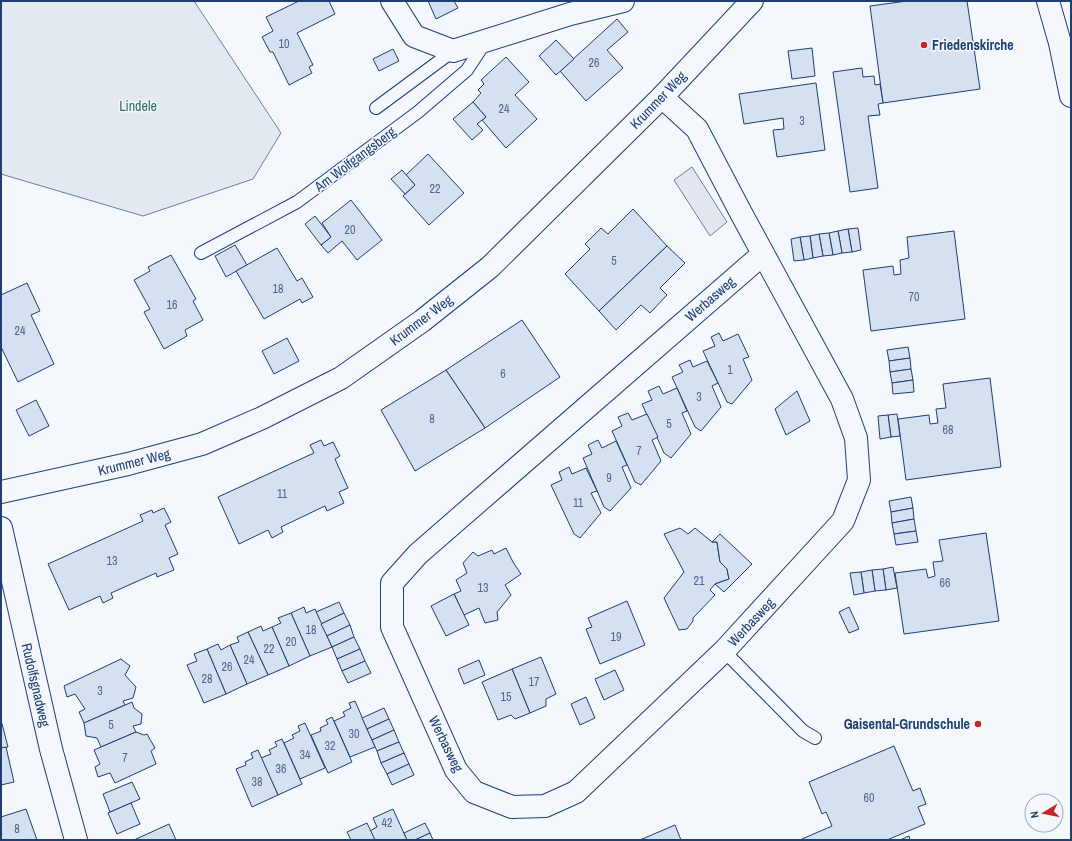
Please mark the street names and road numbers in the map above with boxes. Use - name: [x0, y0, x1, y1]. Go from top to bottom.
- street label: Krummer Weg: [626, 67, 691, 133]
- street label: Am Wolfgangsberg: [310, 122, 400, 196]
- street label: Werbasweg: [681, 272, 739, 326]
- street label: Krummer Weg: [386, 290, 456, 349]
- street label: Krummer Weg: [96, 444, 173, 480]
- street label: Werbasweg: [724, 593, 779, 650]
- street label: Rudolfsgnadweg: [18, 641, 55, 729]
- street label: Werbasweg: [425, 713, 468, 776]

